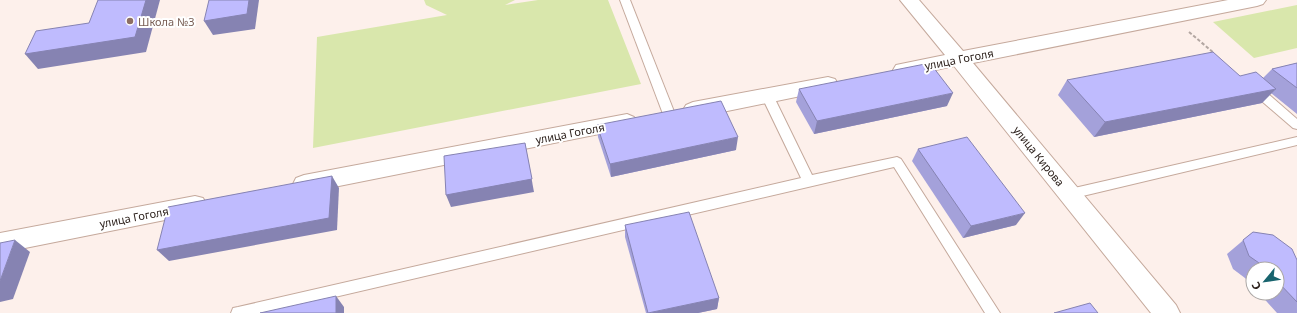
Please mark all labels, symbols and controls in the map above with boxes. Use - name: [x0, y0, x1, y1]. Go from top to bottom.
- place label: Школа №3: [138, 14, 195, 29]
- marker: Школа №3: [125, 16, 135, 26]
- street label: улица Гоголя: [923, 45, 995, 73]
- street label: улица Гоголя: [534, 119, 606, 147]
- street label: улица Кирова: [1010, 123, 1068, 189]
- street label: улица Гоголя: [98, 203, 170, 231]
- north arrow: [1245, 261, 1285, 301]
- text: С: [1248, 279, 1264, 293]

